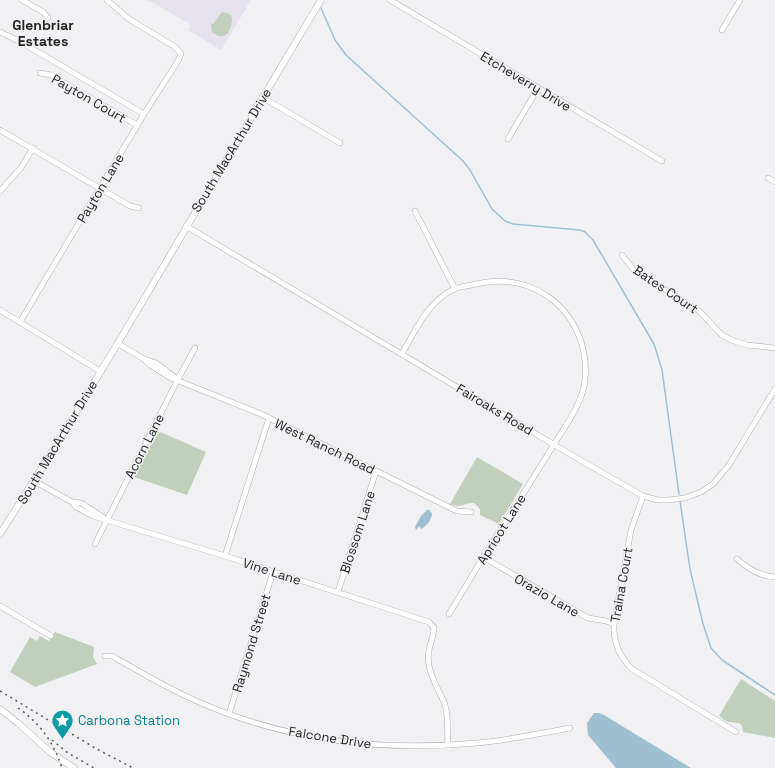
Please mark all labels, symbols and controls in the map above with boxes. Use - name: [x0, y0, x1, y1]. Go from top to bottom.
- district label: Glenbriar Estates: [12, 16, 74, 50]
- street label: Etcheverry Drive: [477, 48, 574, 115]
- street label: Payton Court: [48, 70, 129, 127]
- street label: South MacArthur Drive: [188, 85, 275, 215]
- street label: Payton Lane: [73, 150, 128, 226]
- street label: Bates Court: [630, 262, 701, 317]
- street label: South MacArthur Drive: [14, 377, 101, 507]
- street label: Fairoaks Road: [453, 380, 536, 439]
- street label: Acorn Lane: [121, 411, 168, 481]
- street label: West Ranch Road: [272, 415, 378, 478]
- street label: Blossom Lane: [336, 488, 379, 576]
- street label: Apricot Lane: [473, 491, 530, 568]
- street label: Traina Court: [607, 546, 636, 624]
- street label: Vine Lane: [240, 554, 303, 589]
- street label: Orazio Lane: [511, 570, 582, 621]
- street label: Raymond Street: [228, 592, 275, 694]
- place icon: Carbona Station: [49, 707, 75, 740]
- place label: Carbona Station: [78, 712, 180, 729]
- street label: Falcone Drive: [287, 723, 373, 752]

